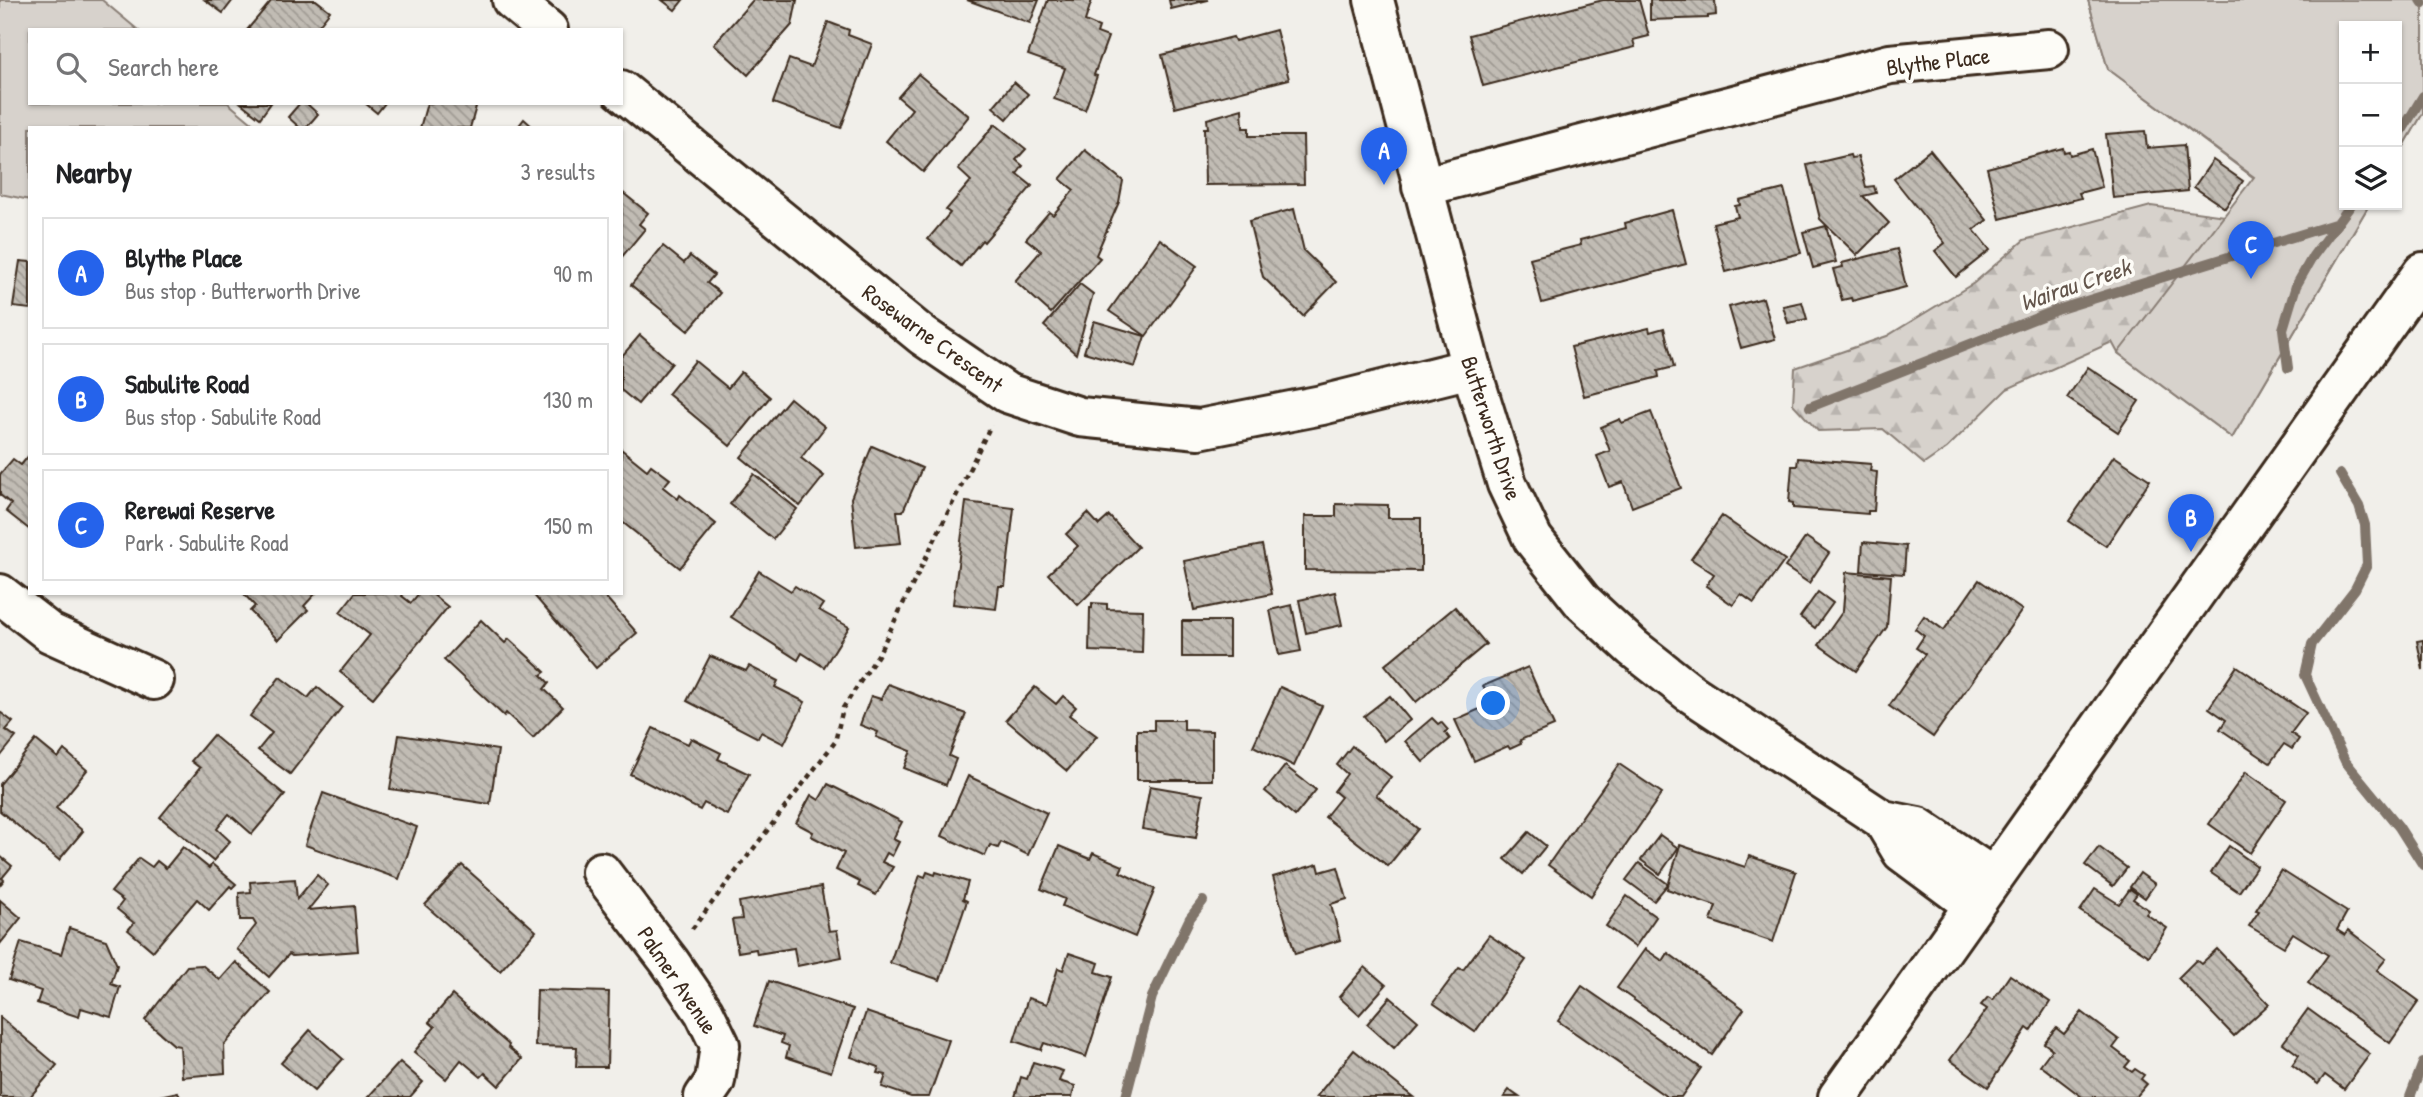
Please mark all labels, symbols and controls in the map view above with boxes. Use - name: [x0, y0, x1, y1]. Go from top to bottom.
- map controls: [2339, 21, 2402, 210]
- button: +: [2339, 21, 2402, 84]
- search box: [28, 28, 623, 105]
- street label: Blythe Place: [1885, 39, 1991, 83]
- icon: search: [52, 48, 90, 86]
- text: Search here: [108, 49, 219, 84]
- button: −: [2339, 84, 2402, 147]
- pin: A: [1361, 127, 1407, 185]
- button: layers: [2339, 147, 2402, 210]
- text: Nearby: [56, 152, 132, 192]
- text: 3 results: [520, 156, 595, 187]
- pin: C: [2228, 221, 2274, 279]
- text: Blythe Place: [125, 240, 242, 275]
- water label: Wairau Creek: [2016, 250, 2136, 318]
- text: A: [75, 258, 87, 289]
- text: 90 m: [553, 258, 593, 289]
- text: Bus stop · Butterworth Drive: [125, 275, 361, 306]
- street label: Rosewarne Crescent: [856, 276, 1011, 400]
- street label: Butterworth Drive: [1454, 352, 1530, 504]
- text: Sabulite Road: [125, 366, 249, 401]
- text: B: [75, 384, 87, 415]
- text: 130 m: [543, 384, 593, 415]
- text: Bus stop · Sabulite Road: [125, 401, 321, 432]
- text: Rerewai Reserve: [125, 492, 275, 527]
- pin: B: [2168, 494, 2214, 552]
- text: C: [75, 510, 87, 541]
- text: 150 m: [544, 510, 593, 541]
- text: Park · Sabulite Road: [125, 527, 288, 558]
- your location: [1476, 686, 1510, 720]
- street label: Palmer Avenue: [631, 920, 725, 1040]

